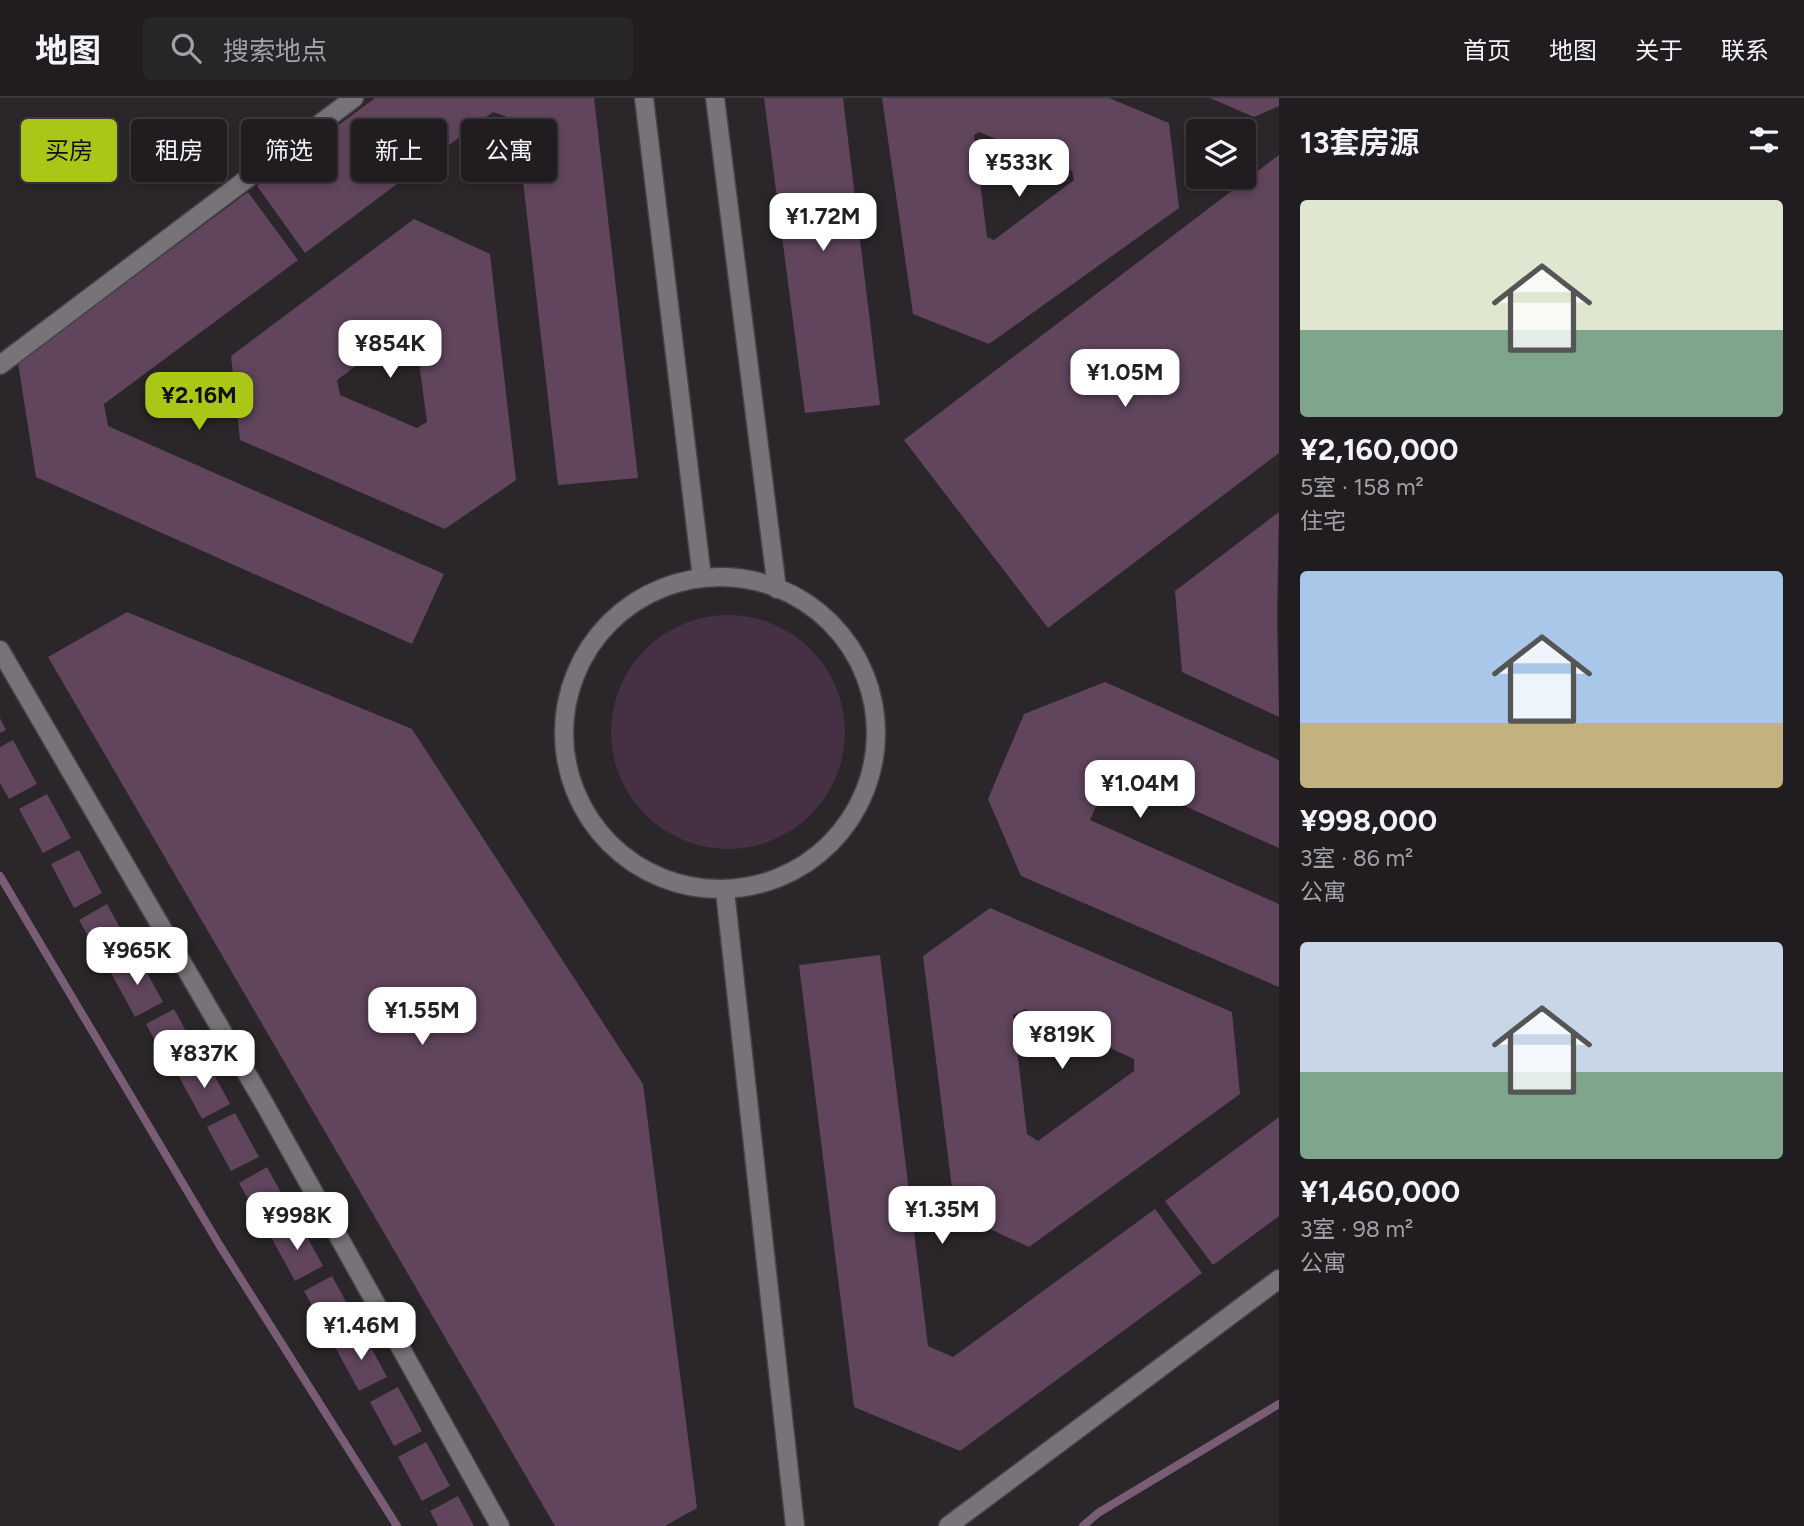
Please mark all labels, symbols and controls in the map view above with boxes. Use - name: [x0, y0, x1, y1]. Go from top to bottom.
- search box: [143, 17, 633, 80]
- icon: search: [167, 29, 205, 67]
- text: 地图: [35, 31, 101, 70]
- text: 搜索地点: [223, 35, 327, 67]
- text: 首页: [1463, 36, 1511, 65]
- text: 地图: [1549, 36, 1597, 65]
- text: 关于: [1635, 36, 1683, 65]
- text: 联系: [1721, 36, 1769, 65]
- chip: 买房: [21, 119, 117, 182]
- chip: 租房: [131, 119, 227, 182]
- chip: 筛选: [241, 119, 337, 182]
- chip: 新上: [351, 119, 447, 182]
- chip: 公寓: [461, 119, 557, 182]
- map controls: [1186, 119, 1256, 189]
- button: layers: [1186, 119, 1256, 189]
- icon: filters: [1745, 121, 1783, 159]
- text: 13套房源: [1300, 124, 1419, 161]
- pin: ¥533K: [970, 140, 1068, 199]
- text: ¥533K: [985, 148, 1053, 176]
- pin: ¥1.72M: [766, 194, 880, 253]
- text: ¥1.72M: [786, 202, 860, 230]
- icon: home: [1479, 245, 1605, 371]
- pin: ¥854K: [341, 320, 439, 380]
- text: ¥854K: [354, 329, 426, 357]
- pin: ¥1.05M: [1068, 350, 1182, 409]
- text: ¥1.05M: [1086, 358, 1164, 386]
- pin: ¥2.16M: [142, 372, 256, 432]
- text: ¥2.16M: [161, 381, 237, 409]
- text: ¥2,160,000: [1300, 431, 1459, 468]
- text: 5室 · 158 m²: [1300, 473, 1424, 501]
- text: 住宅: [1300, 507, 1346, 535]
- icon: home: [1479, 616, 1605, 742]
- pin: ¥1.04M: [1083, 760, 1197, 820]
- text: ¥1.04M: [1101, 769, 1179, 797]
- text: ¥998,000: [1300, 802, 1437, 839]
- text: 3室 · 86 m²: [1300, 844, 1413, 872]
- text: 公寓: [1300, 878, 1346, 906]
- pin: ¥965K: [88, 928, 186, 987]
- text: ¥965K: [102, 936, 172, 964]
- icon: home: [1479, 987, 1605, 1113]
- pin: ¥1.55M: [365, 988, 479, 1047]
- text: ¥1.55M: [384, 996, 460, 1024]
- pin: ¥819K: [1013, 1012, 1111, 1071]
- text: ¥819K: [1029, 1020, 1095, 1048]
- pin: ¥837K: [155, 1030, 253, 1090]
- text: ¥837K: [170, 1039, 238, 1067]
- text: ¥1,460,000: [1300, 1173, 1460, 1210]
- pin: ¥1.35M: [885, 1186, 999, 1246]
- pin: ¥998K: [248, 1192, 346, 1252]
- text: ¥1.35M: [905, 1195, 979, 1223]
- text: ¥998K: [262, 1201, 332, 1229]
- text: 3室 · 98 m²: [1300, 1215, 1413, 1243]
- text: 公寓: [1300, 1249, 1346, 1277]
- pin: ¥1.46M: [304, 1302, 418, 1362]
- text: ¥1.46M: [323, 1311, 399, 1339]

